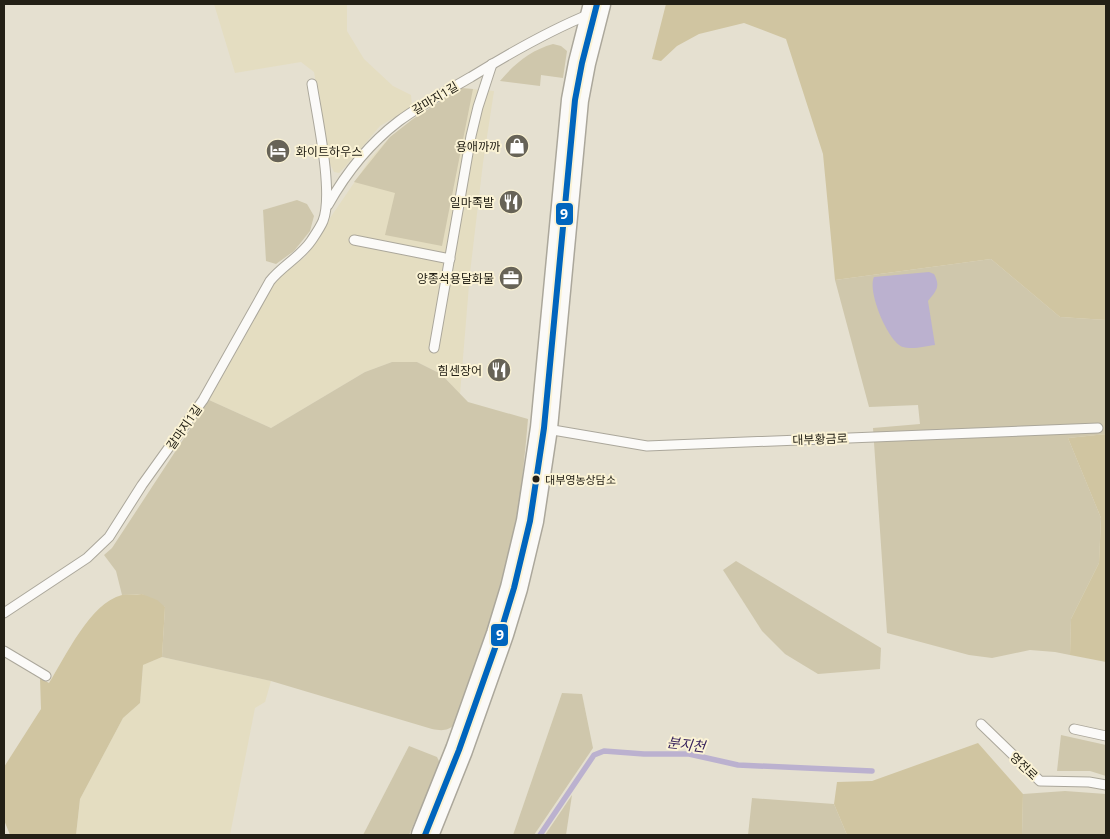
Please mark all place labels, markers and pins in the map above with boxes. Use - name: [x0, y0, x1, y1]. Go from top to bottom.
- shop icon: 용애까까: [504, 133, 530, 159]
- hotel icon: 화이트하우스: [265, 138, 291, 164]
- place label: 용애까까: [456, 138, 500, 155]
- place label: 화이트하우스: [296, 143, 362, 160]
- restaurant icon: 일마족발: [498, 189, 524, 215]
- place label: 일마족발: [450, 194, 494, 211]
- office icon: 양종석용달화물: [498, 265, 524, 291]
- place label: 양종석용달화물: [417, 270, 494, 287]
- restaurant icon: 힘센장어: [486, 357, 512, 383]
- place label: 힘센장어: [438, 362, 482, 379]
- place label: 대부영농상담소: [545, 472, 616, 487]
- marker: 대부영농상담소: [531, 474, 541, 484]

